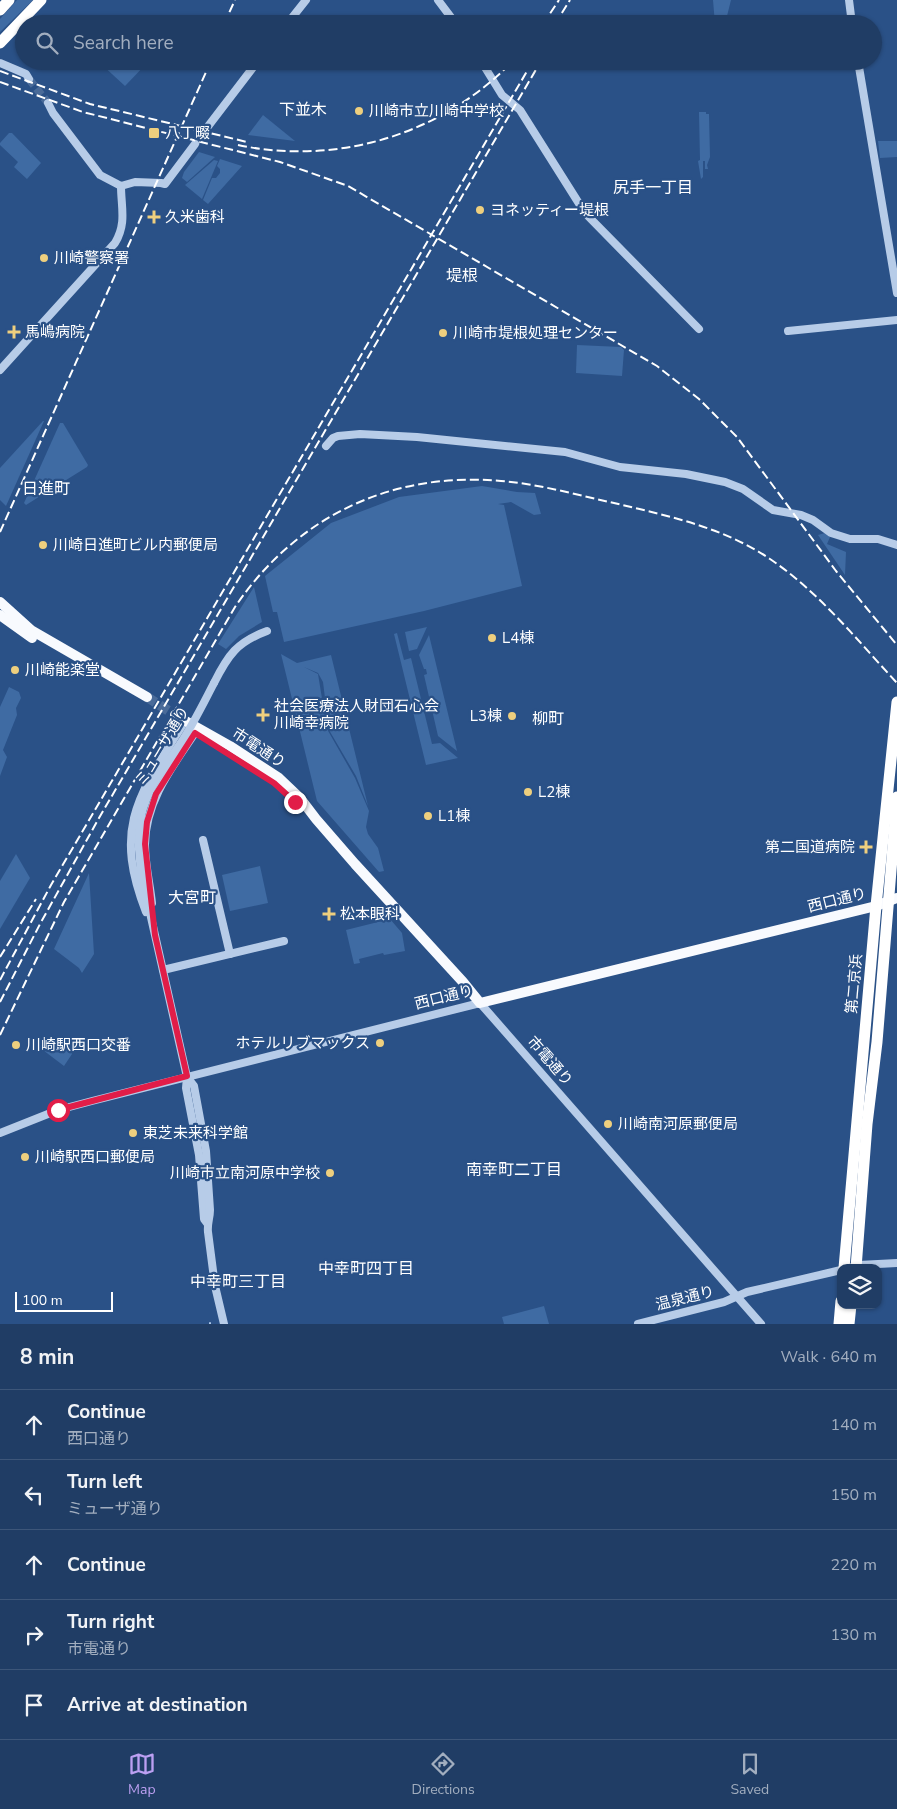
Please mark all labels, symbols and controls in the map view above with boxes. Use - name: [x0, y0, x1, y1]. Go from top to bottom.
- search box: [15, 15, 882, 70]
- icon: search: [33, 29, 61, 57]
- text: Search here: [73, 30, 174, 56]
- district label: 下並木: [279, 99, 327, 121]
- place label: 川崎市立川崎中学校: [369, 101, 504, 121]
- marker: 川崎市立川崎中学校: [353, 105, 365, 117]
- place label: 八丁畷: [165, 123, 210, 143]
- marker: 八丁畷: [147, 126, 161, 140]
- district label: 尻手一丁目: [613, 177, 693, 199]
- place label: ヨネッティー堤根: [490, 200, 609, 220]
- marker: ヨネッティー堤根: [474, 204, 486, 216]
- place label: 久米歯科: [165, 207, 225, 227]
- marker: 久米歯科: [147, 210, 161, 224]
- place label: 川崎警察署: [54, 248, 129, 268]
- marker: 川崎警察署: [38, 252, 50, 264]
- district label: 堤根: [446, 265, 478, 287]
- place label: 馬嶋病院: [25, 322, 85, 342]
- place label: 川崎市堤根処理センター: [453, 323, 618, 343]
- marker: 馬嶋病院: [7, 325, 21, 339]
- marker: 川崎市堤根処理センター: [437, 327, 449, 339]
- district label: 日進町: [22, 478, 70, 500]
- place label: 川崎日進町ビル内郵便局: [53, 535, 218, 555]
- marker: 川崎日進町ビル内郵便局: [37, 539, 49, 551]
- place label: L4棟: [502, 628, 534, 648]
- marker: L4棟: [486, 632, 498, 644]
- place label: 川崎能楽堂: [25, 660, 100, 680]
- marker: 川崎能楽堂: [9, 664, 21, 676]
- place label: 社会医療法人財団石心会 川崎幸病院: [274, 696, 439, 733]
- street label: ミューザ通り: [130, 702, 194, 790]
- place label: L3棟: [470, 706, 502, 726]
- marker: 社会医療法人財団石心会 川崎幸病院: [256, 708, 270, 722]
- district label: 柳町: [532, 708, 564, 730]
- marker: L3棟: [506, 710, 518, 722]
- street label: 市電通り: [228, 723, 290, 773]
- place label: L2棟: [538, 782, 570, 802]
- marker: L2棟: [522, 786, 534, 798]
- route end: [284, 791, 307, 814]
- place label: L1棟: [438, 806, 470, 826]
- marker: L1棟: [422, 810, 434, 822]
- place label: 第二国道病院: [765, 837, 855, 857]
- marker: 第二国道病院: [859, 840, 873, 854]
- street label: 西口通り: [805, 883, 869, 917]
- district label: 大宮町: [168, 887, 216, 909]
- place label: 松本眼科: [340, 904, 400, 924]
- marker: 松本眼科: [322, 907, 336, 921]
- street label: 第二京浜: [841, 953, 867, 1015]
- street label: 西口通り: [412, 980, 476, 1014]
- street label: 市電通り: [523, 1032, 577, 1090]
- place label: ホテルリブマックス: [235, 1033, 370, 1053]
- place label: 川崎駅西口交番: [26, 1035, 131, 1055]
- marker: ホテルリブマックス: [374, 1037, 386, 1049]
- marker: 川崎駅西口交番: [10, 1039, 22, 1051]
- route start: [47, 1099, 70, 1122]
- place label: 川崎南河原郵便局: [618, 1114, 738, 1134]
- marker: 川崎南河原郵便局: [602, 1118, 614, 1130]
- place label: 東芝未来科学館: [143, 1123, 248, 1143]
- marker: 東芝未来科学館: [127, 1127, 139, 1139]
- place label: 川崎駅西口郵便局: [35, 1147, 155, 1167]
- marker: 川崎駅西口郵便局: [19, 1151, 31, 1163]
- district label: 南幸町二丁目: [466, 1159, 562, 1181]
- place label: 川崎市立南河原中学校: [170, 1163, 320, 1183]
- marker: 川崎市立南河原中学校: [324, 1167, 336, 1179]
- district label: 中幸町四丁目: [318, 1258, 414, 1280]
- map controls: [837, 1264, 882, 1309]
- button: layers: [837, 1264, 882, 1309]
- district label: 中幸町三丁目: [190, 1271, 286, 1293]
- street label: 温泉通り: [653, 1281, 717, 1315]
- scale bar: [15, 1289, 112, 1312]
- text: 100 m: [22, 1291, 63, 1310]
- text: 8 min: [20, 1343, 74, 1371]
- text: Walk · 640 m: [781, 1346, 877, 1368]
- text: Continue: [67, 1399, 146, 1425]
- icon: ahead: [20, 1411, 48, 1439]
- text: 140 m: [830, 1414, 877, 1436]
- text: 西口通り: [67, 1428, 131, 1450]
- text: Turn left: [67, 1469, 142, 1495]
- icon: left: [20, 1481, 48, 1509]
- text: 150 m: [830, 1484, 877, 1506]
- text: ミューザ通り: [67, 1498, 163, 1520]
- icon: ahead: [20, 1551, 48, 1579]
- text: Continue: [67, 1552, 146, 1578]
- text: 220 m: [830, 1554, 877, 1576]
- text: Turn right: [67, 1609, 154, 1635]
- icon: right: [20, 1621, 48, 1649]
- text: 130 m: [830, 1624, 877, 1646]
- text: 市電通り: [67, 1638, 131, 1660]
- icon: arrive: [20, 1691, 48, 1719]
- text: Arrive at destination: [67, 1692, 248, 1718]
- tab: Map: [128, 1750, 156, 1799]
- tab: Directions: [412, 1750, 475, 1799]
- tab: Saved: [730, 1750, 769, 1799]

